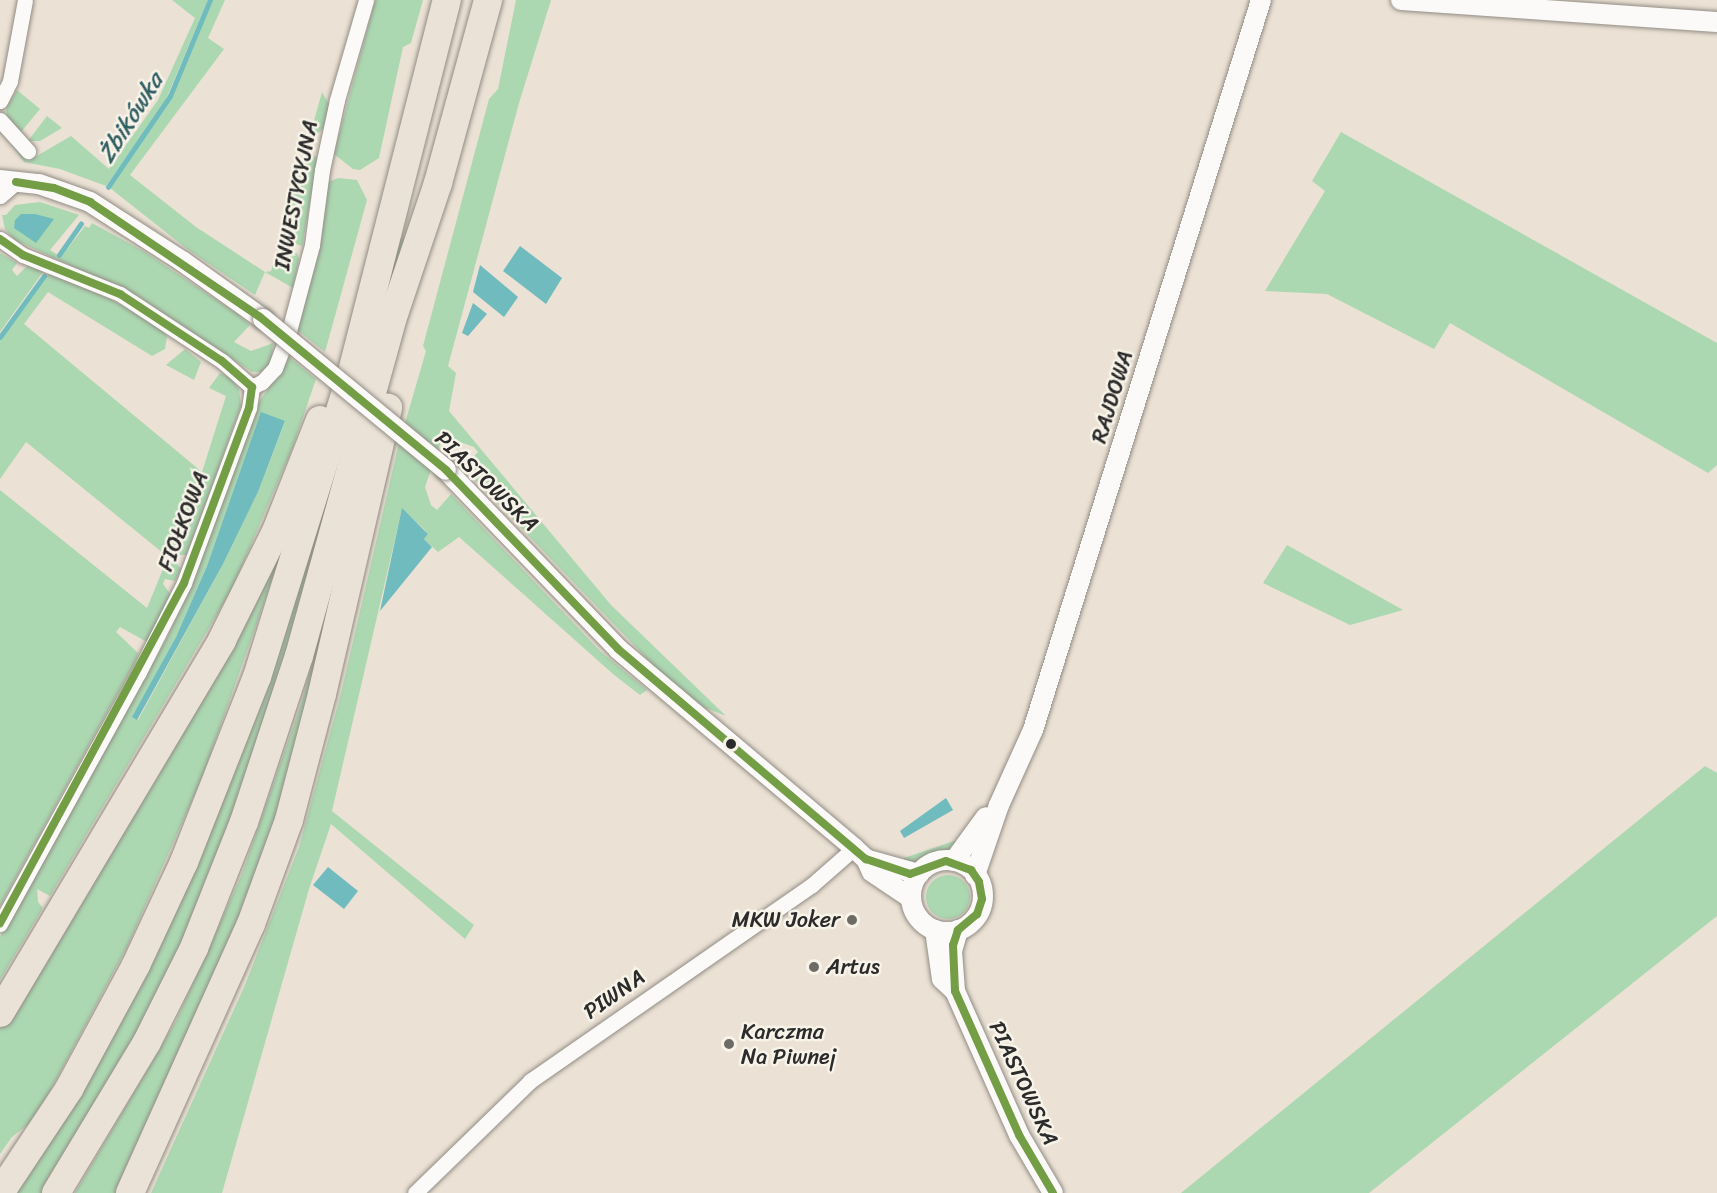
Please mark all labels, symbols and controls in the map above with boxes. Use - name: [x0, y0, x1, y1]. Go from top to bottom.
- water label: Żbikówka: [92, 68, 170, 168]
- street label: INWESTYCYJNA: [269, 118, 323, 272]
- street label: RAJDOWA: [1085, 348, 1139, 446]
- street label: PIASTOWSKA: [430, 425, 544, 537]
- street label: FIOŁKOWA: [152, 467, 214, 575]
- unlabelled marker: [725, 738, 737, 750]
- place label: MKW Joker: [732, 907, 840, 933]
- marker: MKW Joker: [845, 913, 859, 927]
- place label: Artus: [826, 954, 880, 980]
- marker: Artus: [807, 960, 821, 974]
- street label: PIWNA: [578, 963, 650, 1025]
- street label: PIASTOWSKA: [984, 1017, 1064, 1149]
- place label: Karczma Na Piwnej: [741, 1018, 837, 1070]
- marker: Karczma Na Piwnej: [722, 1037, 736, 1051]

